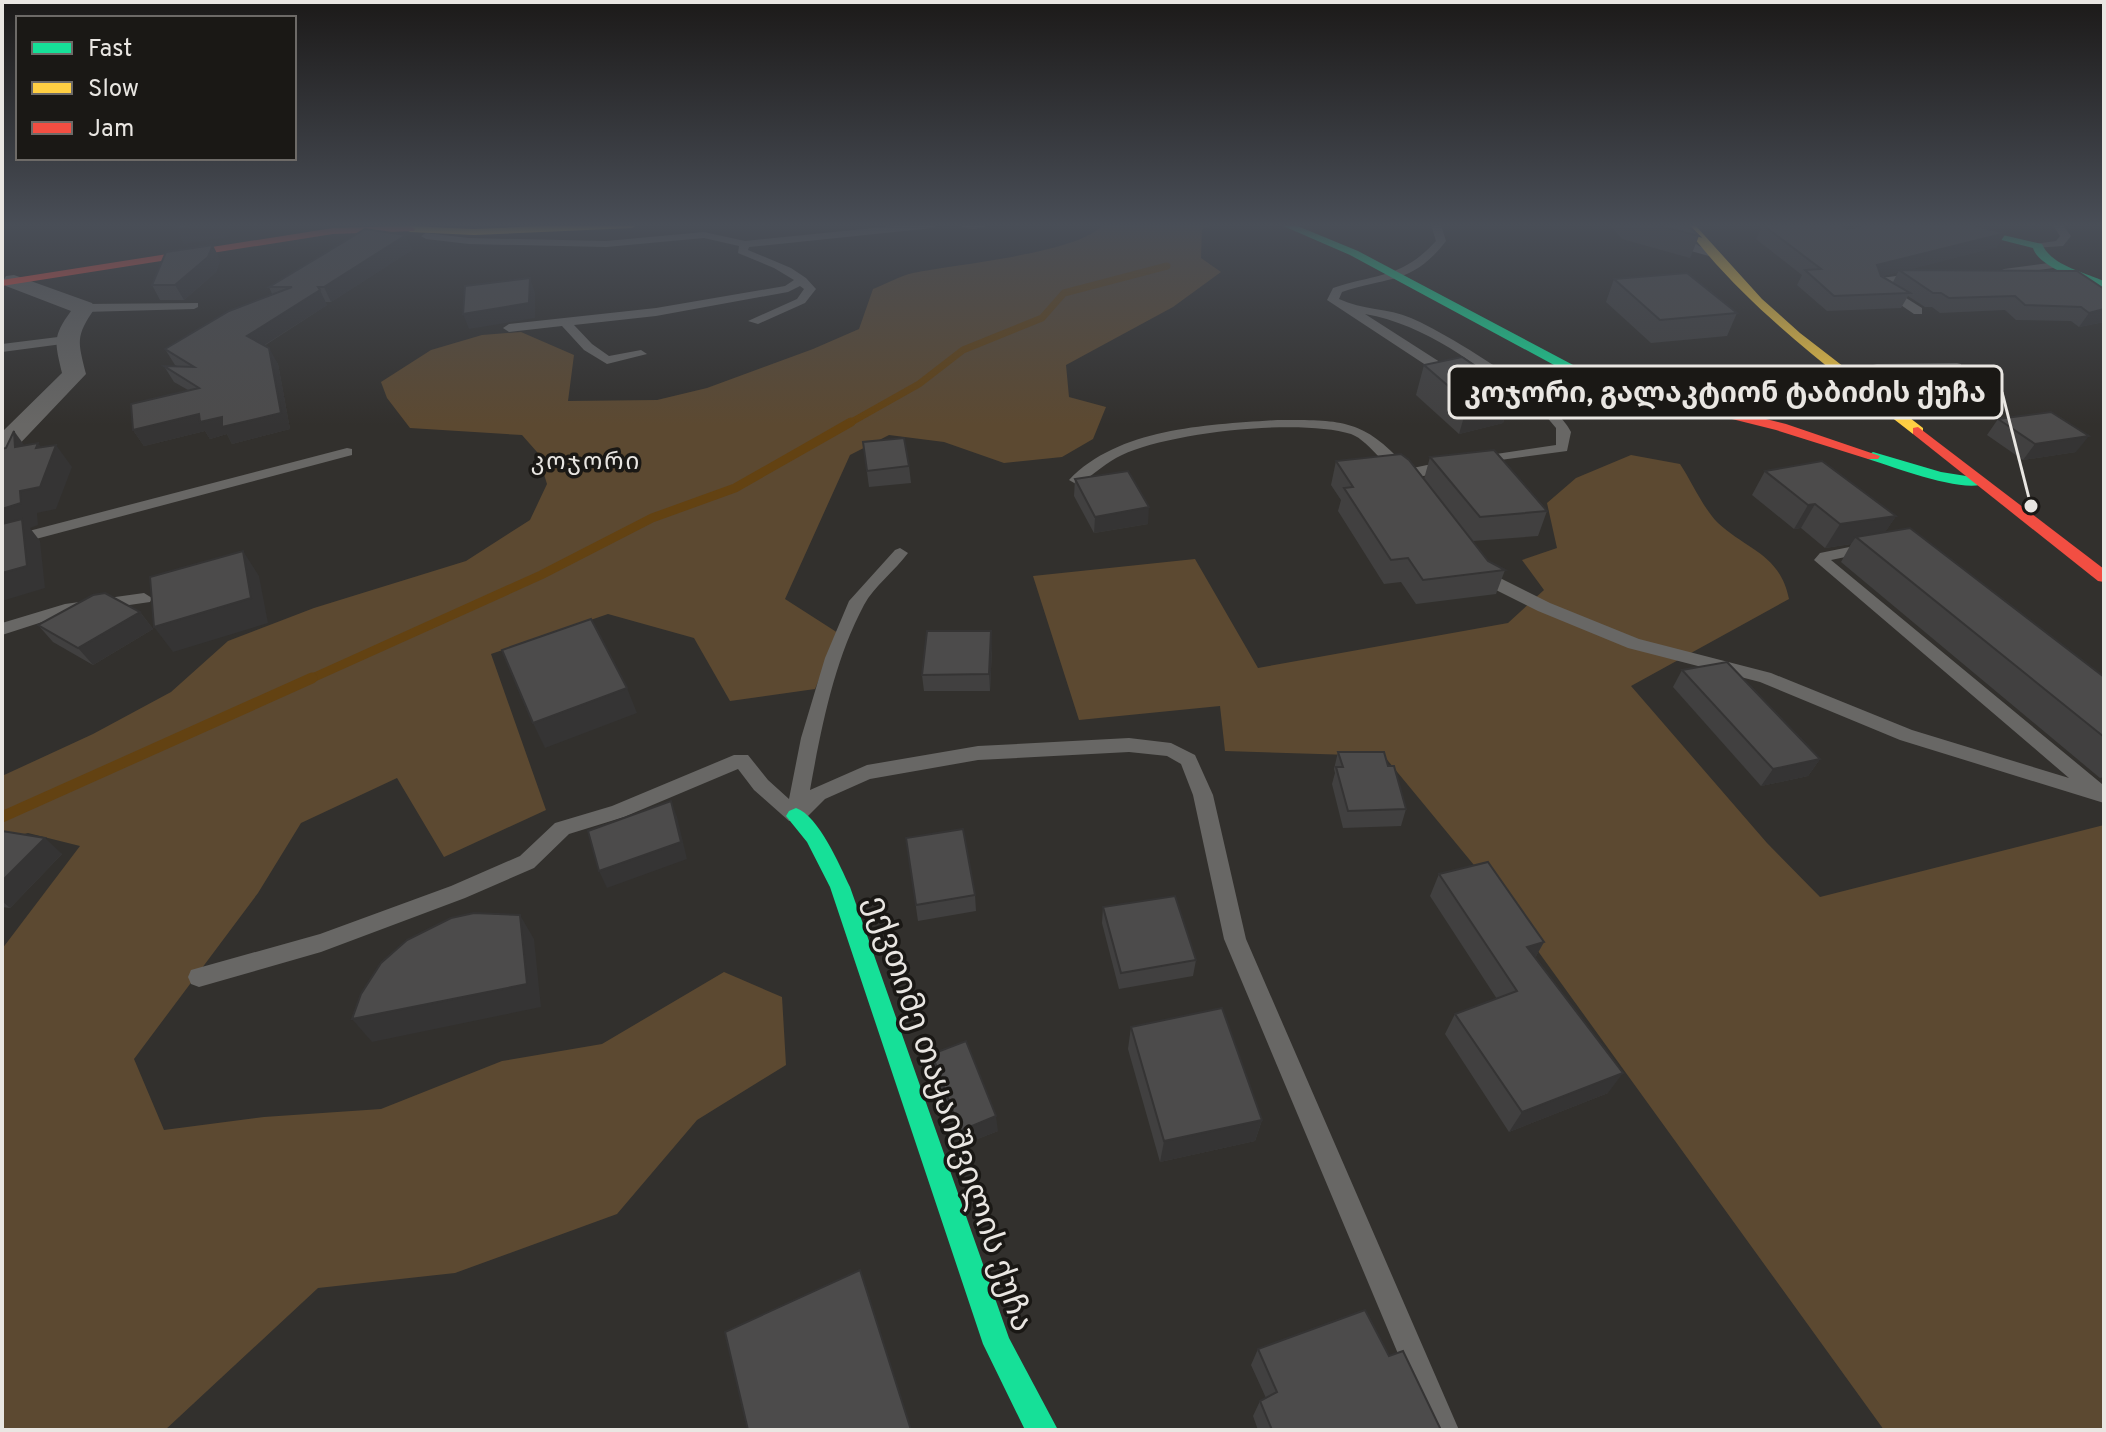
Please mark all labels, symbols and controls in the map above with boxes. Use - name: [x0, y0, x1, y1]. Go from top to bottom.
- legend: [16, 16, 296, 160]
- text: Fast: [88, 35, 132, 65]
- text: Slow: [88, 75, 139, 105]
- text: Jam: [88, 115, 134, 145]
- callout: კოჯორი, გალაკტიონ ტაბიძის ქუჩა: [1449, 366, 2002, 418]
- text: კოჯორი, გალაკტიონ ტაბიძის ქუჩა: [1464, 377, 1986, 413]
- district label: კოჯორი: [531, 448, 641, 478]
- street label: ექვთიმე თაყაიშვილის ქუჩა: [854, 891, 1041, 1337]

